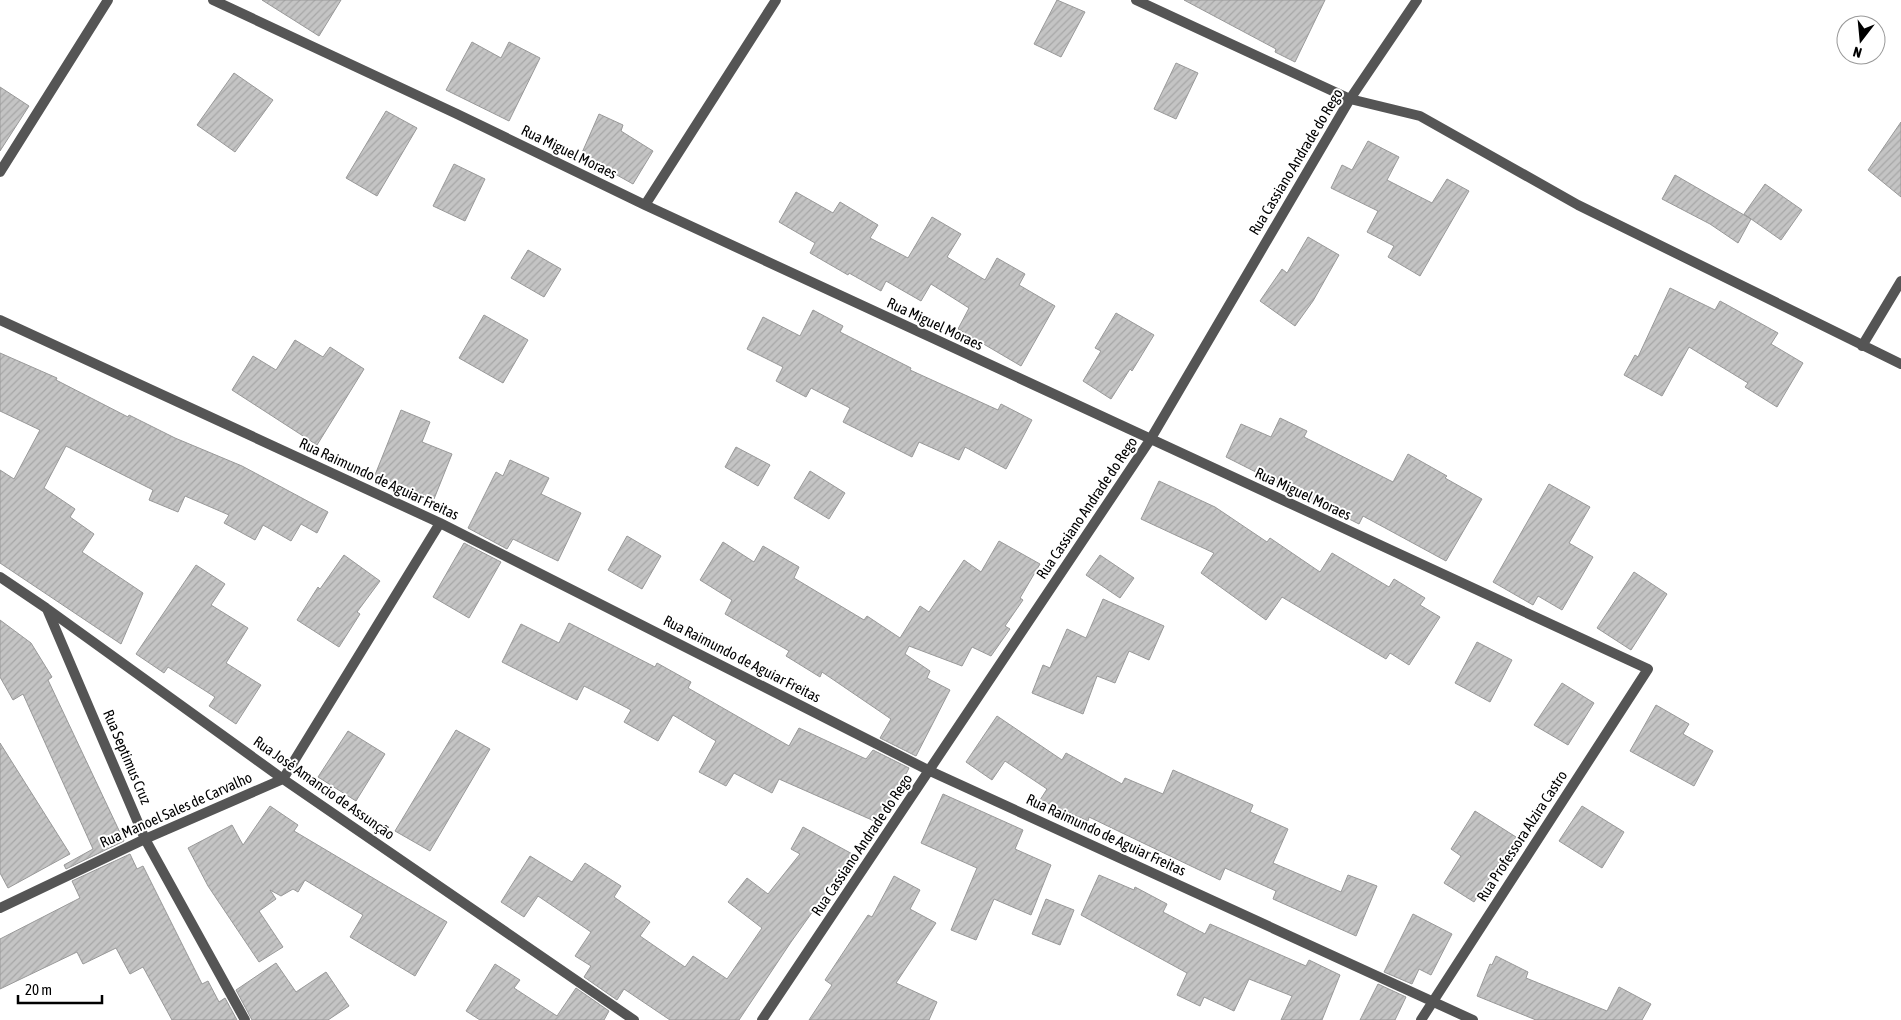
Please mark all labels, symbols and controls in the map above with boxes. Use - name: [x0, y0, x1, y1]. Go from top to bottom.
- north arrow: [1836, 15, 1886, 65]
- text: N: [1851, 44, 1864, 61]
- street label: Rua Cassiano Andrade do Rego: [1245, 86, 1346, 238]
- street label: Rua Miguel Moraes: [519, 121, 620, 182]
- street label: Rua Miguel Moraes: [884, 294, 986, 353]
- street label: Rua Raimundo de Aguiar Freitas: [297, 434, 462, 523]
- street label: Rua Cassiano Andrade do Rego: [1033, 434, 1140, 582]
- street label: Rua Miguel Moraes: [1252, 464, 1354, 523]
- street label: Rua Raimundo de Aguiar Freitas: [661, 611, 824, 706]
- street label: Rua Septimus Cruz: [100, 707, 155, 807]
- street label: Rua José Amancio de Assunção: [250, 732, 398, 843]
- street label: Rua Professora Alzira Castro: [1473, 767, 1570, 904]
- street label: Rua Manoel Sales de Carvalho: [97, 768, 254, 851]
- street label: Rua Cassiano Andrade do Rego: [808, 771, 915, 919]
- street label: Rua Raimundo de Aguiar Freitas: [1024, 790, 1189, 879]
- scale bar: [18, 972, 101, 1004]
- text: 20 m: [25, 981, 52, 998]

